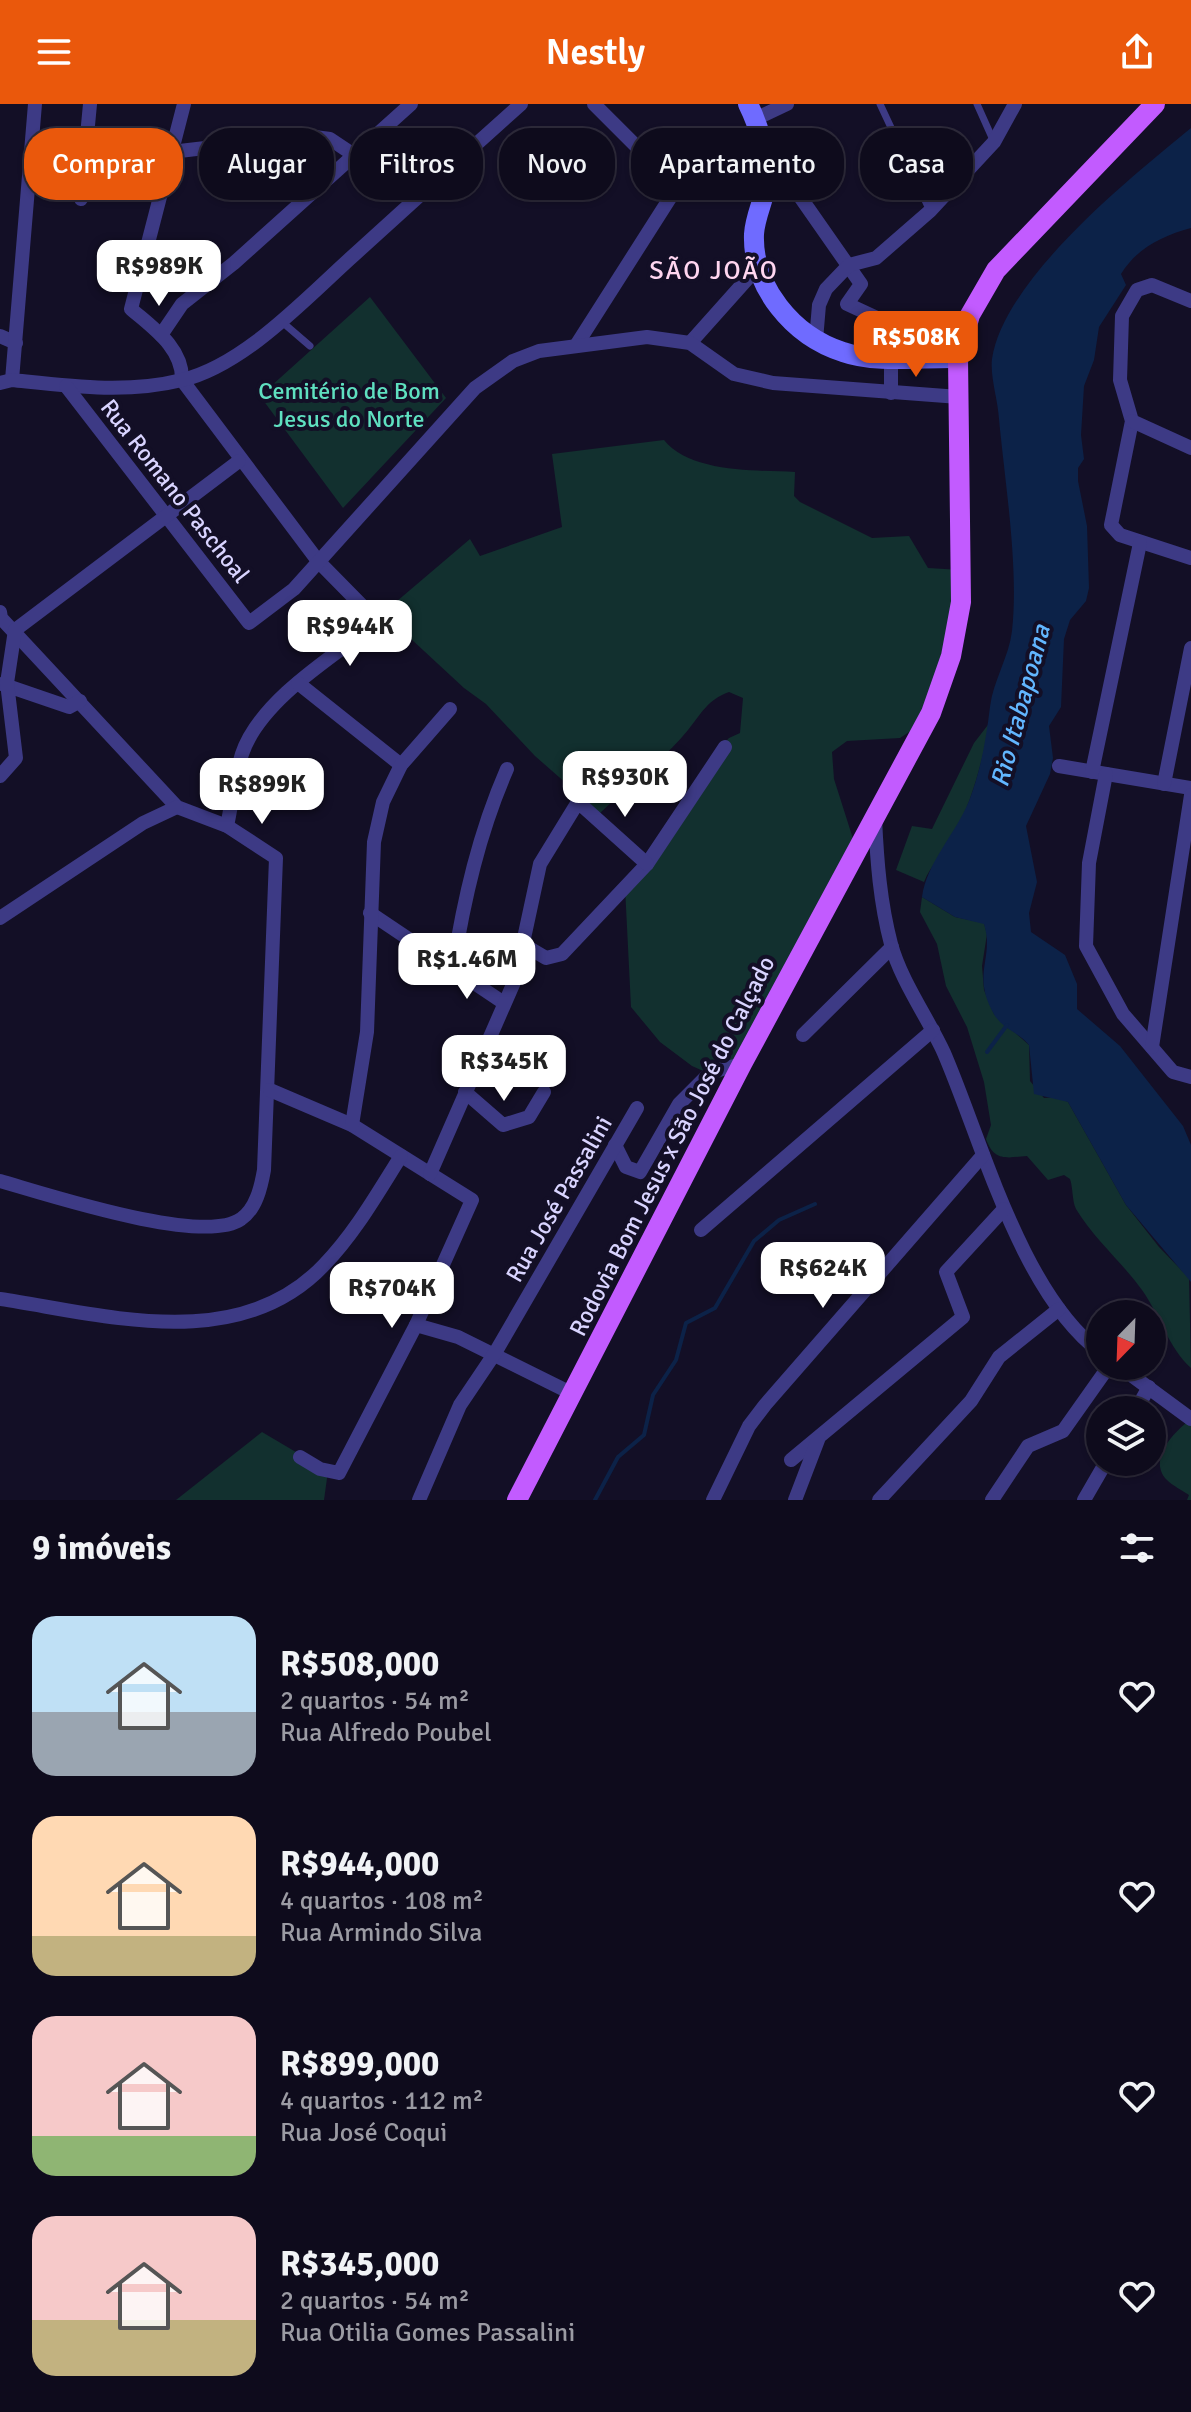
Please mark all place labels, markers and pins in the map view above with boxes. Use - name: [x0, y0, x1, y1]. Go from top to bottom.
- pin: R$989K: [94, 240, 224, 308]
- pin: R$508K: [851, 311, 981, 379]
- pin: R$944K: [285, 600, 415, 668]
- pin: R$930K: [560, 751, 690, 819]
- pin: R$899K: [197, 758, 327, 826]
- pin: R$1.46M: [393, 933, 541, 1001]
- pin: R$345K: [439, 1035, 569, 1103]
- pin: R$624K: [758, 1242, 888, 1310]
- pin: R$704K: [327, 1262, 457, 1330]

